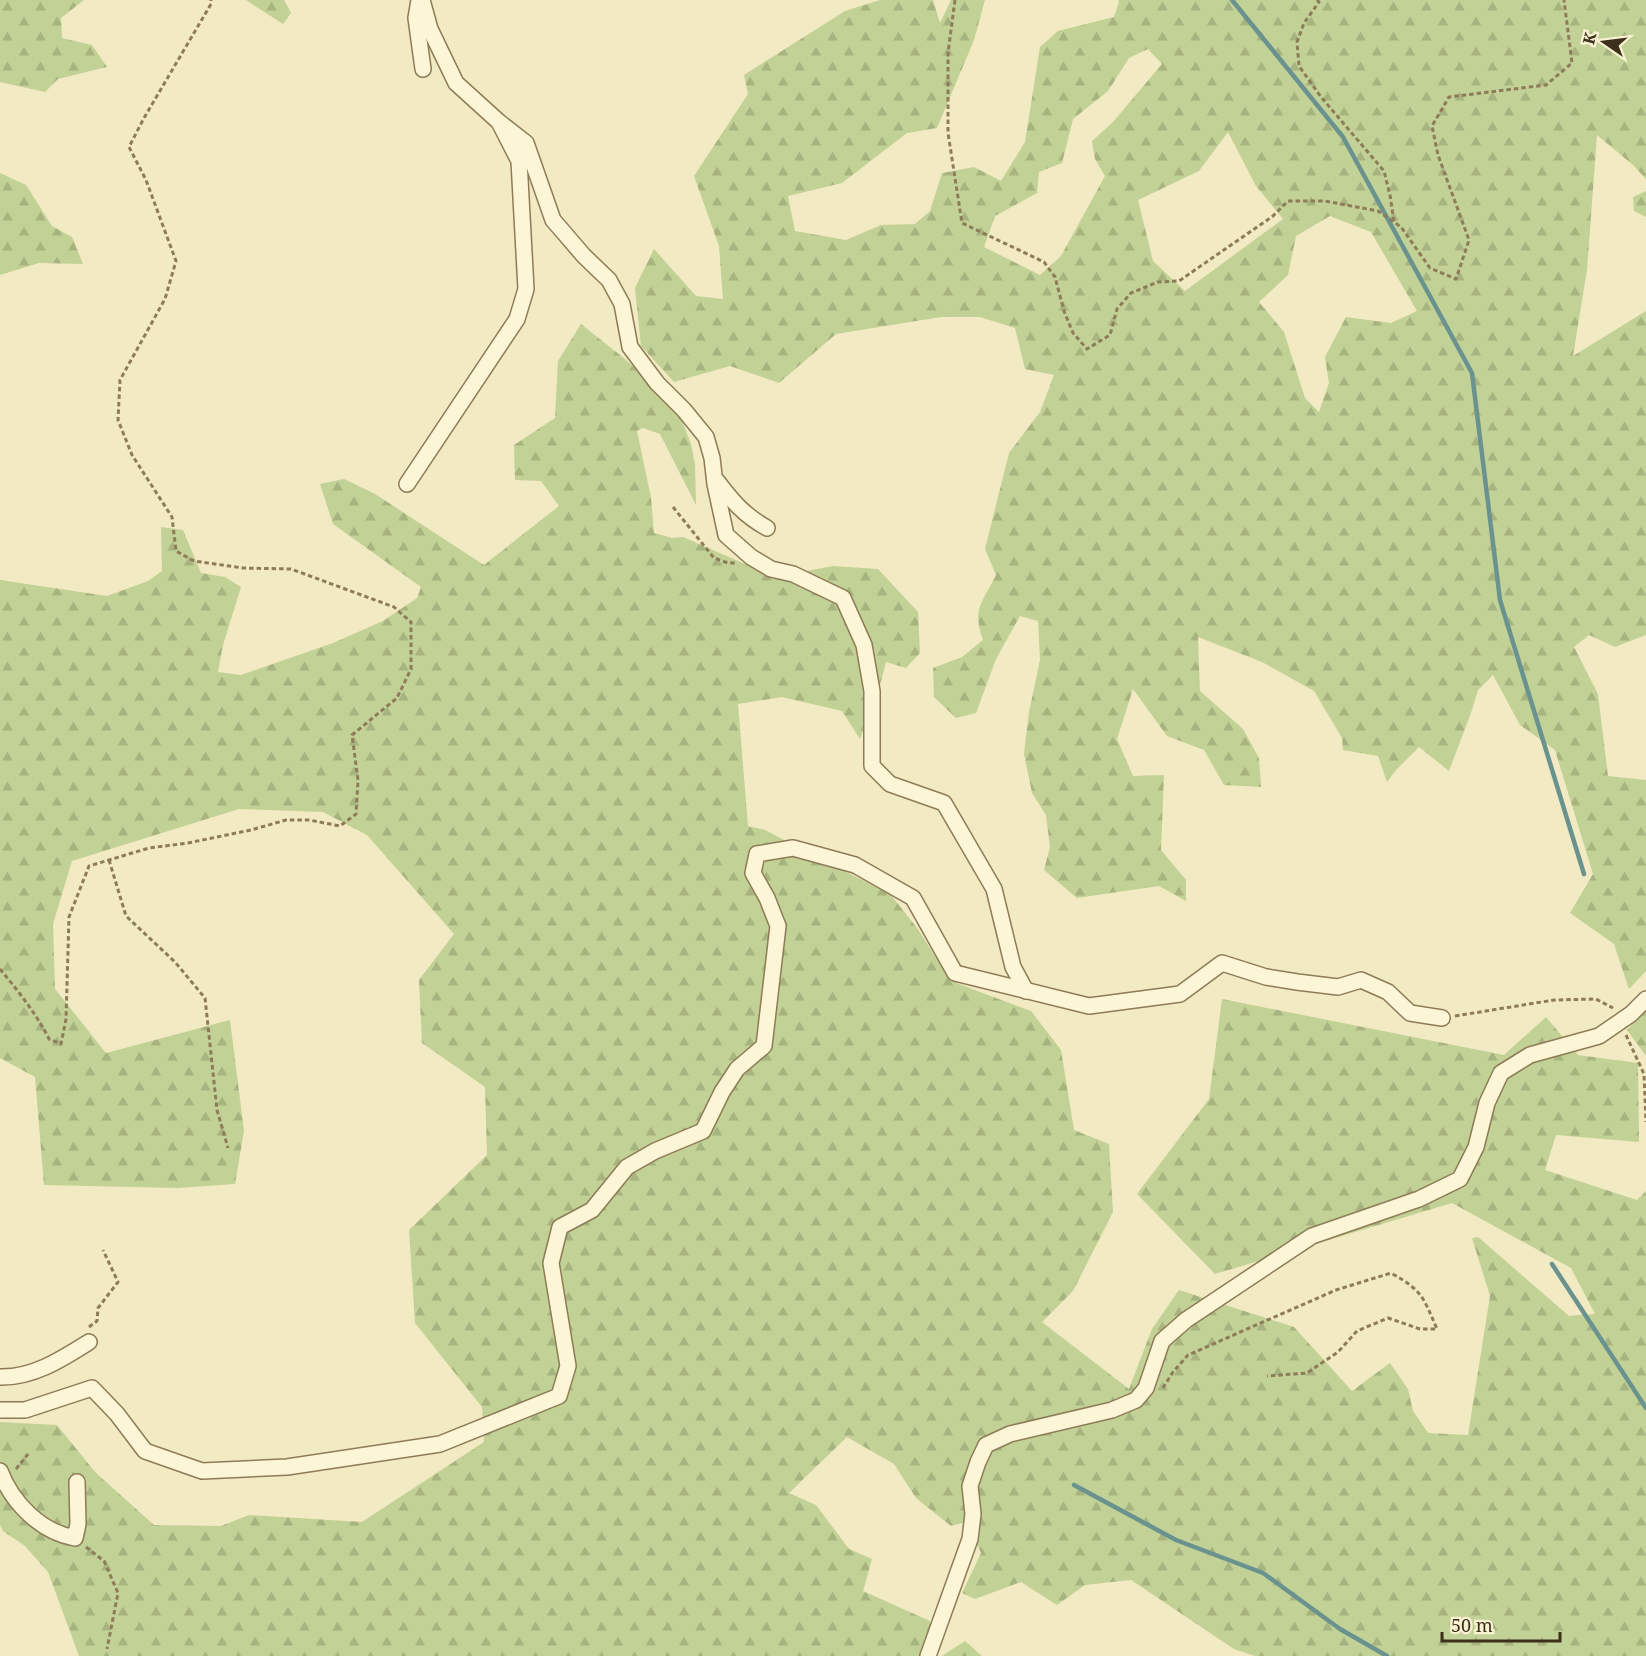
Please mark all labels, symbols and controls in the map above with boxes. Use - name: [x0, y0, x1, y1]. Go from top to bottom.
- north arrow: [1574, 12, 1634, 72]
- text: K: [1577, 30, 1602, 47]
- scale bar: [1442, 1605, 1560, 1643]
- text: 50 m: [1451, 1613, 1493, 1637]

